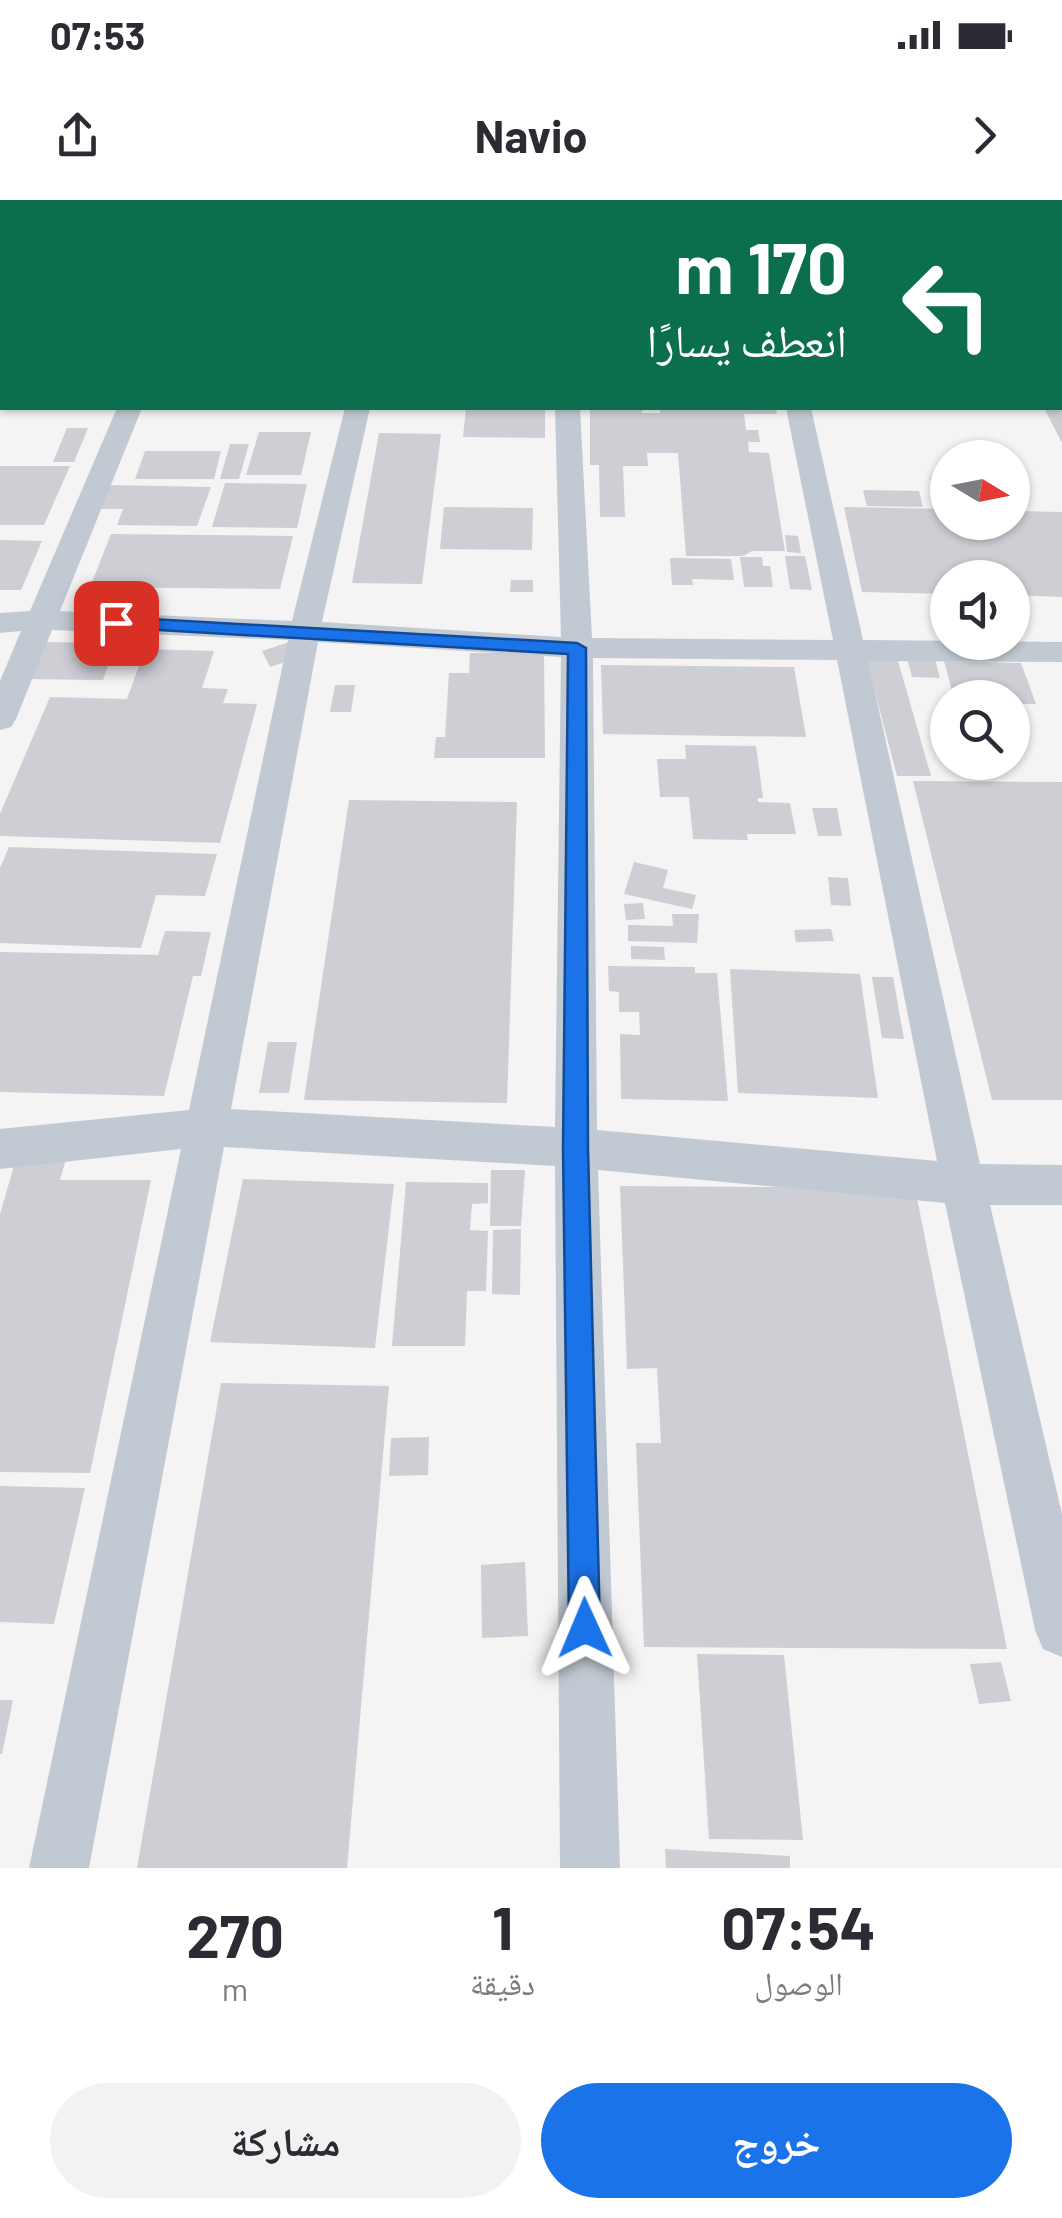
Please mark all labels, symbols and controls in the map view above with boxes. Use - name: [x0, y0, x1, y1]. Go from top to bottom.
- text: 07:53: [50, 12, 145, 58]
- icon: share: [50, 108, 105, 163]
- text: Navio: [475, 108, 588, 162]
- icon: forward: [957, 108, 1012, 163]
- text: 170 m: [675, 224, 847, 308]
- icon: left: [882, 240, 1012, 370]
- text: انعطف يسارًا: [646, 312, 847, 366]
- north arrow: [930, 440, 1030, 540]
- map controls: [930, 440, 1030, 780]
- button: sound: [930, 560, 1030, 660]
- pin: [74, 581, 159, 666]
- icon: arrive: [89, 596, 144, 651]
- button: search: [930, 680, 1030, 780]
- position arrow: [533, 1576, 637, 1680]
- text: 1: [492, 1890, 513, 1962]
- text: 07:54: [721, 1890, 876, 1962]
- text: 270: [186, 1898, 284, 1970]
- text: دقيقة: [470, 1963, 535, 2001]
- text: الوصول: [754, 1963, 843, 2001]
- text: m: [222, 1969, 248, 2007]
- button: مشاركة: [50, 2083, 521, 2198]
- button: خروج: [541, 2083, 1012, 2198]

